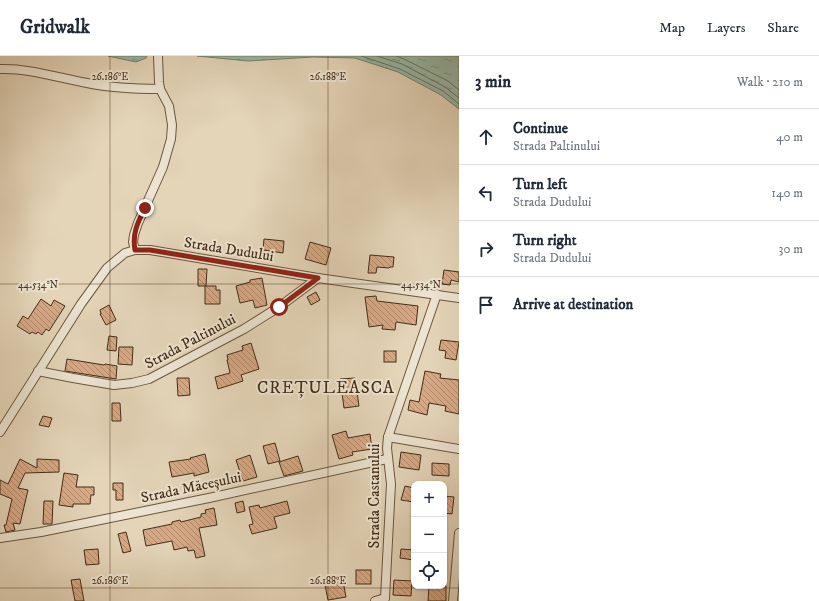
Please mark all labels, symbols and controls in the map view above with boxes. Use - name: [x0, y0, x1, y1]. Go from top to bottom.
- text: Gridwalk: [20, 16, 90, 39]
- text: Map: [659, 19, 685, 37]
- text: Layers: [707, 19, 745, 37]
- text: Share: [767, 19, 799, 37]
- text: 26.186°E: [92, 71, 128, 83]
- text: 26.188°E: [310, 71, 346, 83]
- text: 3 min: [475, 71, 511, 93]
- text: Walk · 210 m: [737, 74, 803, 90]
- text: Continue: [513, 119, 568, 138]
- icon: ahead: [475, 126, 497, 148]
- text: 40 m: [776, 129, 803, 145]
- text: Strada Paltinului: [513, 138, 600, 154]
- text: Turn left: [513, 175, 567, 194]
- icon: left: [475, 182, 497, 204]
- text: 140 m: [771, 185, 803, 201]
- text: Strada Dudului: [513, 194, 591, 210]
- route end: [136, 199, 154, 217]
- text: Turn right: [513, 231, 576, 250]
- street label: Strada Dudului: [183, 233, 275, 266]
- icon: right: [475, 238, 497, 260]
- text: 30 m: [779, 241, 803, 257]
- text: Strada Dudului: [513, 250, 591, 266]
- text: 44.534°N: [18, 279, 58, 291]
- text: 44.534°N: [401, 279, 441, 291]
- icon: arrive: [475, 294, 497, 316]
- text: Arrive at destination: [513, 295, 633, 314]
- route start: [270, 298, 288, 316]
- street label: Strada Paltinului: [141, 309, 239, 373]
- district label: CREȚULEASCA: [257, 377, 395, 399]
- street label: Strada Castanului: [365, 443, 384, 548]
- street label: Strada Măceșului: [139, 468, 243, 507]
- map controls: [411, 481, 447, 589]
- button: +: [411, 481, 447, 517]
- button: −: [411, 517, 447, 553]
- button: locate: [411, 553, 447, 589]
- text: 26.186°E: [92, 575, 128, 587]
- text: 26.188°E: [310, 575, 346, 587]

